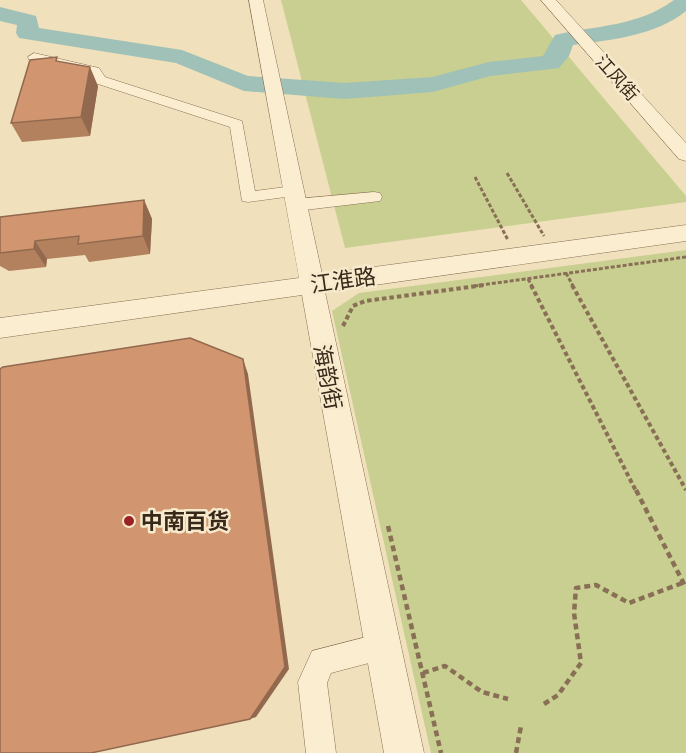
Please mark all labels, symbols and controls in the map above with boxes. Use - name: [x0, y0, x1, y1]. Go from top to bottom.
- street label: 江风街: [589, 49, 645, 107]
- street label: 江淮路: [308, 261, 378, 302]
- street label: 海韵街: [304, 342, 349, 413]
- place label: 中南百货: [141, 506, 229, 539]
- marker: 中南百货: [122, 514, 136, 528]

